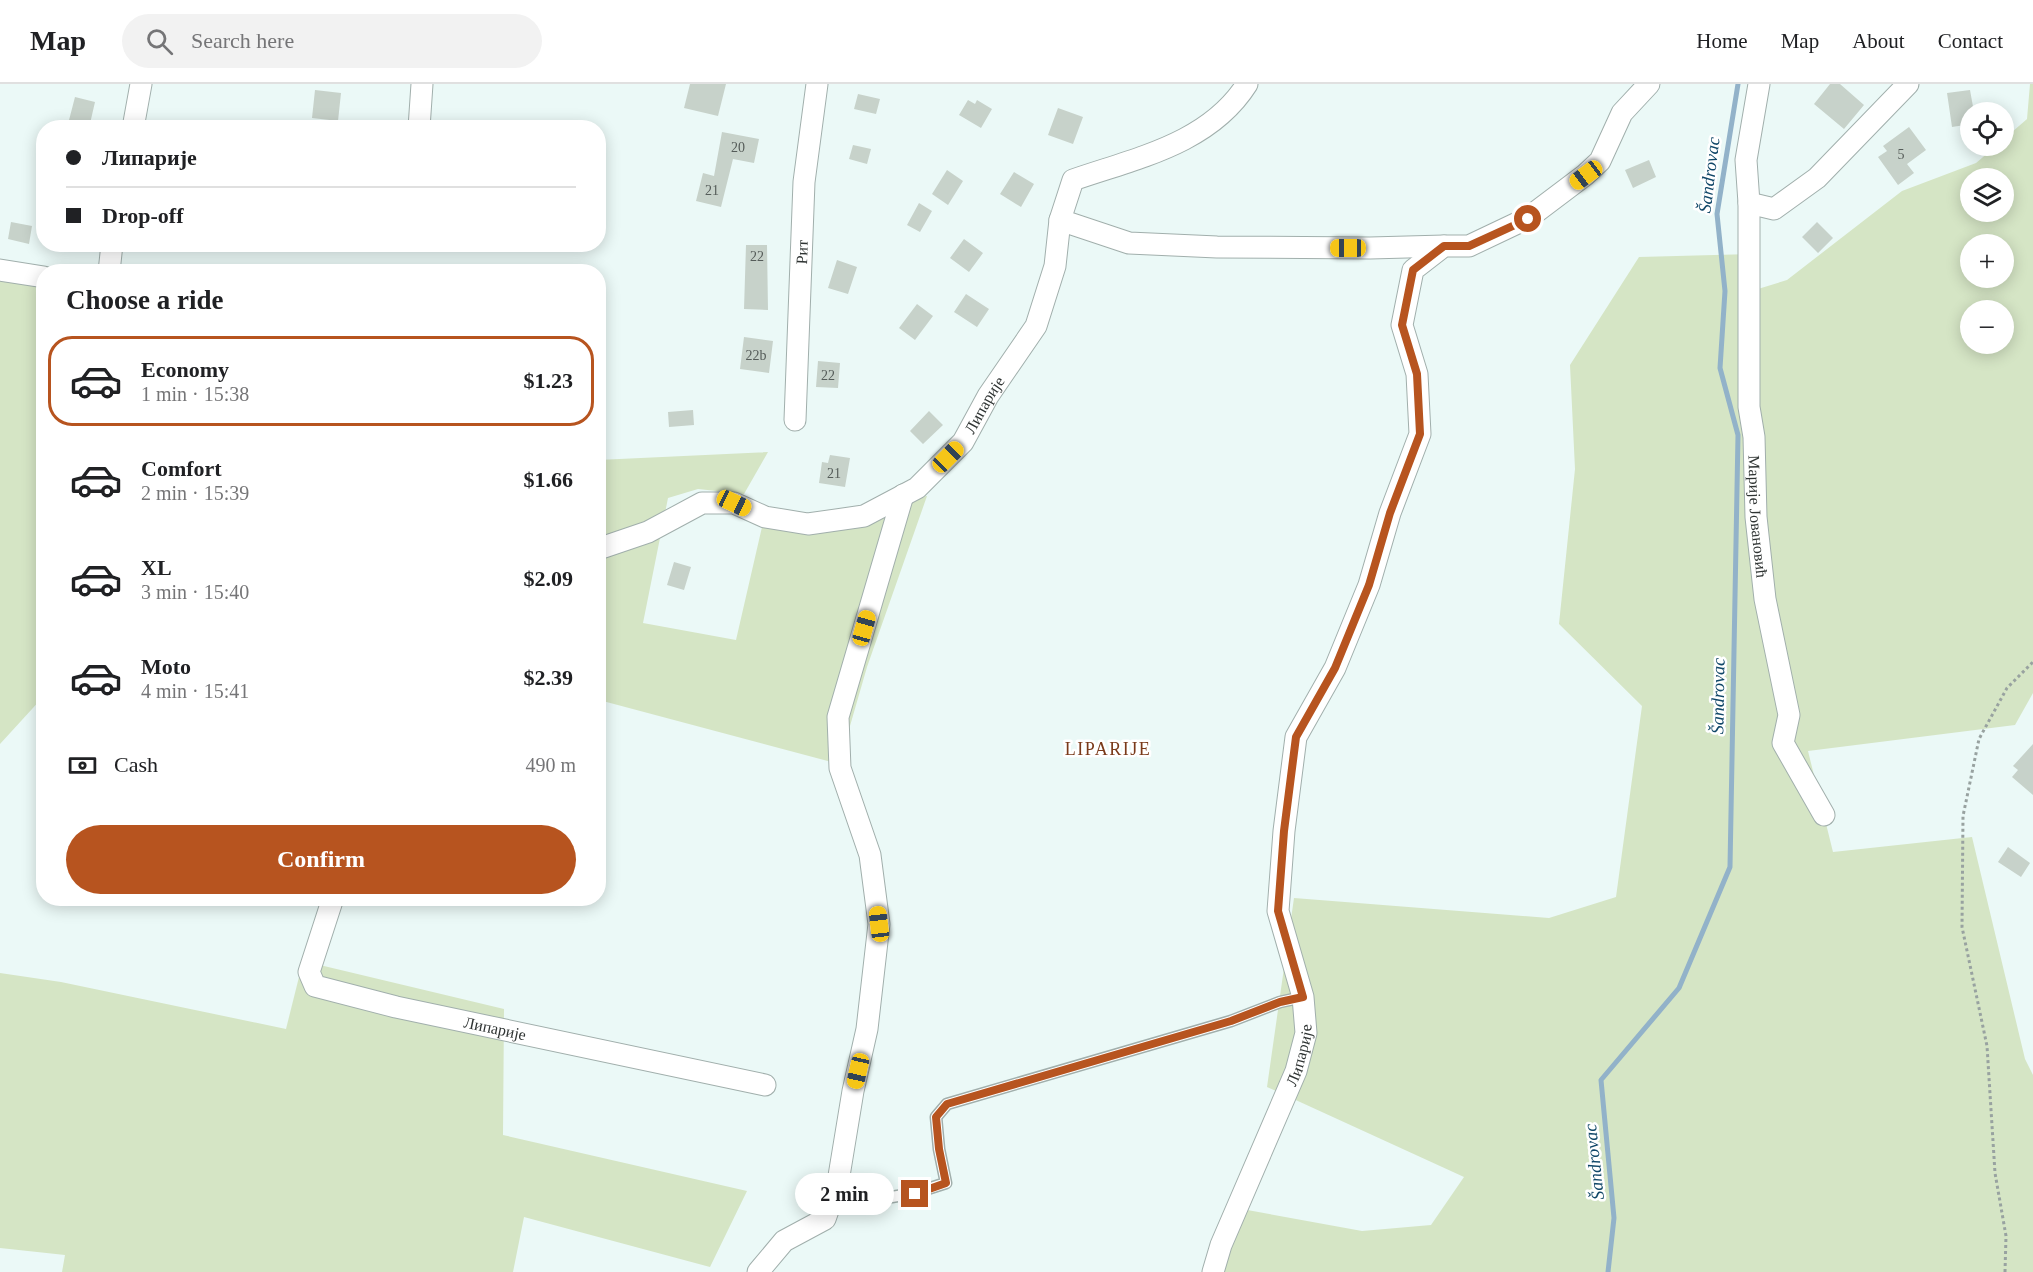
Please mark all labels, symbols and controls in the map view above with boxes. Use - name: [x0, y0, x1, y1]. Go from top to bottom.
- search box: [122, 14, 542, 68]
- text: Map: [30, 25, 86, 56]
- icon: search: [143, 25, 176, 58]
- text: Search here: [191, 28, 294, 53]
- text: Home: [1696, 29, 1748, 53]
- text: Map: [1781, 29, 1819, 53]
- text: About: [1852, 29, 1905, 53]
- text: Contact: [1938, 29, 2003, 53]
- map controls: [1960, 102, 2014, 354]
- button: locate: [1960, 102, 2014, 156]
- water label: Šandrovac: [1693, 136, 1724, 214]
- house number: 20: [731, 140, 745, 155]
- text: Липарије: [102, 145, 197, 170]
- house number: 5: [1898, 147, 1905, 162]
- car: [1566, 157, 1606, 193]
- button: layers: [1960, 168, 2014, 222]
- house number: 21: [705, 183, 719, 198]
- text: Drop-off: [102, 203, 183, 228]
- route start: [1514, 205, 1541, 232]
- button: +: [1960, 234, 2014, 288]
- car: [1330, 239, 1366, 257]
- street label: Рит: [792, 240, 810, 265]
- house number: 22: [750, 249, 764, 264]
- text: Choose a ride: [66, 285, 224, 315]
- button: −: [1960, 300, 2014, 354]
- house number: 22b: [746, 348, 767, 363]
- icon: car: [69, 354, 123, 408]
- text: Economy: [141, 357, 229, 382]
- text: $1.23: [524, 368, 573, 393]
- house number: 22: [821, 368, 835, 383]
- street label: Липарије: [961, 373, 1007, 436]
- text: 1 min · 15:38: [141, 383, 249, 405]
- car: [929, 438, 967, 476]
- icon: car: [69, 453, 123, 507]
- street label: Марије Јовановић: [1745, 455, 1771, 579]
- text: Comfort: [141, 456, 222, 481]
- house number: 21: [827, 466, 841, 481]
- text: $1.66: [524, 467, 573, 492]
- text: 2 min · 15:39: [141, 482, 249, 504]
- car: [714, 487, 754, 519]
- icon: car: [69, 552, 123, 606]
- text: XL: [141, 555, 172, 580]
- text: $2.09: [524, 566, 573, 591]
- text: 3 min · 15:40: [141, 581, 249, 603]
- car: [850, 608, 878, 648]
- icon: car: [69, 651, 123, 705]
- text: Moto: [141, 654, 191, 679]
- water label: Šandrovac: [1706, 658, 1729, 734]
- text: $2.39: [524, 665, 573, 690]
- text: 4 min · 15:41: [141, 680, 249, 702]
- district label: LIPARIJE: [1065, 739, 1151, 759]
- icon: cash: [66, 749, 99, 782]
- text: Cash: [114, 752, 158, 777]
- text: 490 m: [525, 754, 576, 776]
- button: Confirm: [66, 825, 576, 894]
- car: [868, 905, 890, 943]
- street label: Липарије: [462, 1013, 528, 1043]
- street label: Липарије: [1282, 1024, 1316, 1088]
- car: [845, 1051, 871, 1091]
- water label: Šandrovac: [1579, 1123, 1608, 1201]
- callout: 2 min: [795, 1173, 894, 1215]
- route end: [901, 1180, 928, 1207]
- text: 2 min: [820, 1183, 869, 1205]

